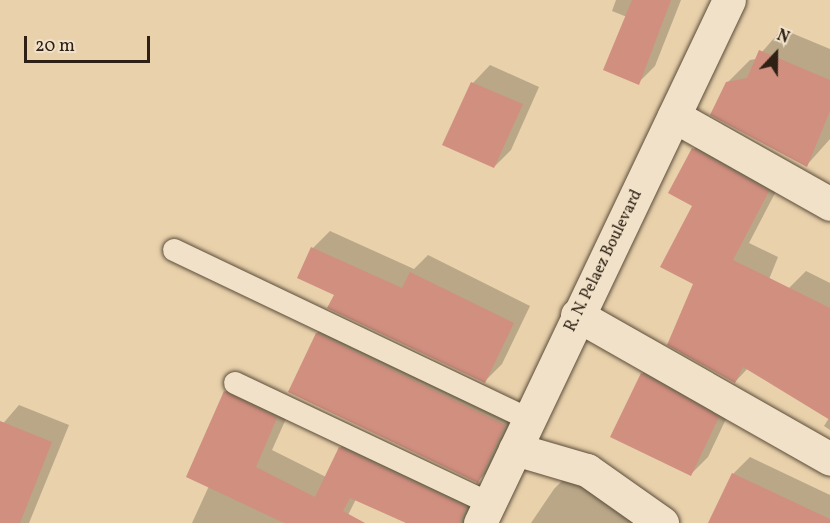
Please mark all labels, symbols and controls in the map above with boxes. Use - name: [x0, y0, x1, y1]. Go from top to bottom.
- scale bar: [27, 24, 153, 62]
- north arrow: [746, 24, 806, 84]
- text: N: [773, 25, 792, 50]
- text: 20 m: [35, 34, 75, 59]
- street label: R. N. Pelaez Boulevard: [561, 187, 647, 335]

